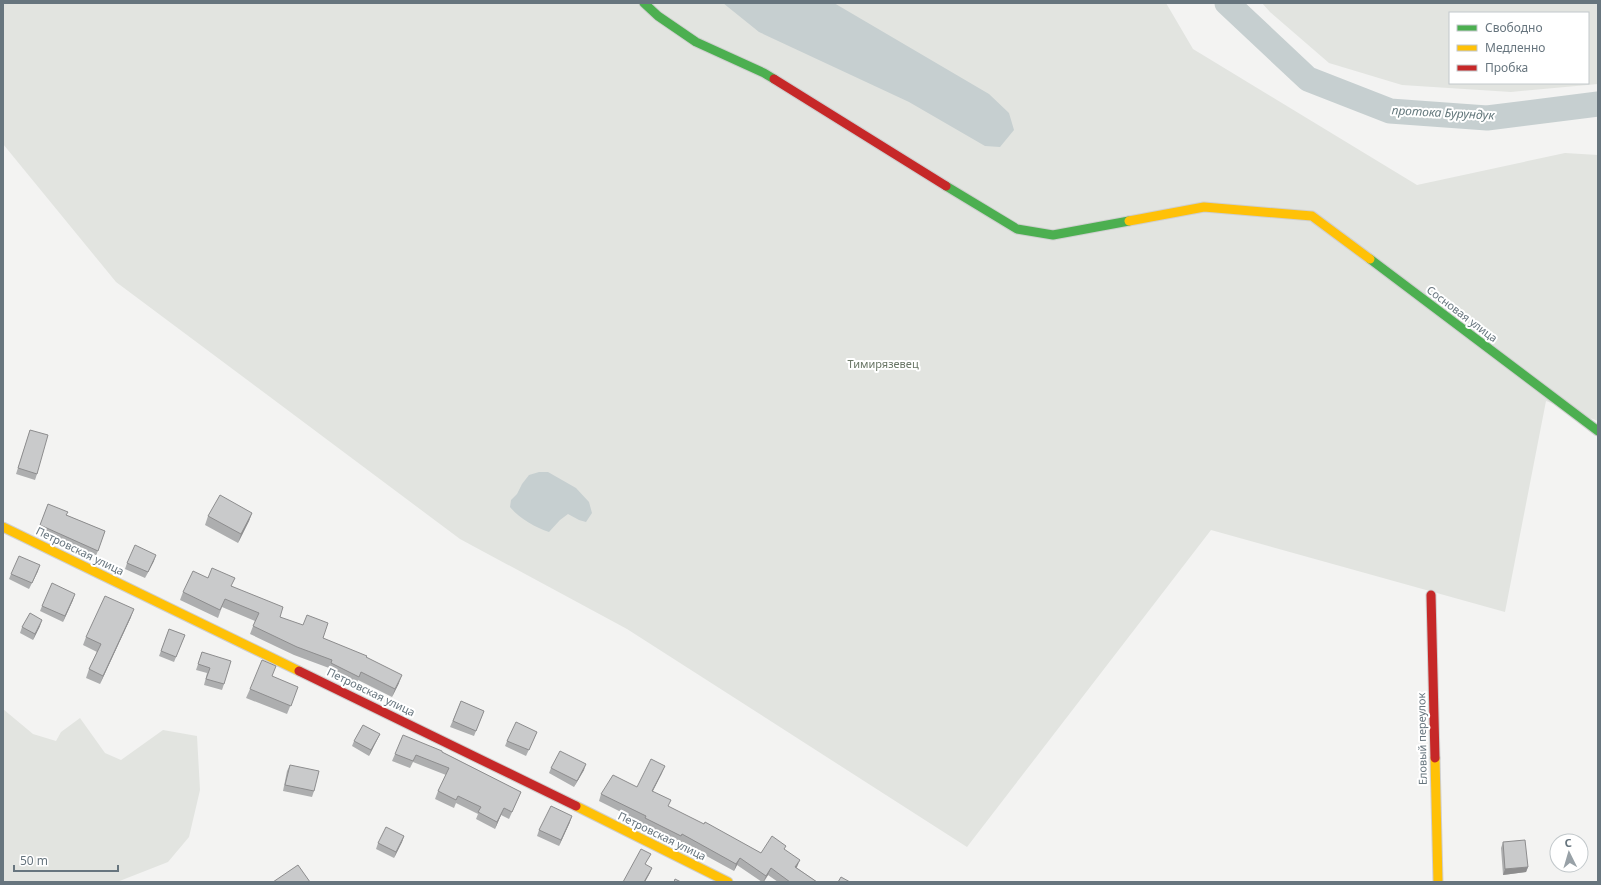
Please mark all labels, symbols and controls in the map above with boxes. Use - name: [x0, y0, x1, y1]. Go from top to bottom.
- legend: [1449, 12, 1589, 84]
- text: Свободно: [1485, 19, 1543, 36]
- text: Медленно: [1485, 39, 1545, 56]
- text: Пробка: [1485, 59, 1528, 76]
- water label: протока Бурундук: [1391, 101, 1496, 124]
- street label: Сосновая улица: [1424, 282, 1501, 345]
- park label: Тимирязевец: [847, 356, 919, 371]
- street label: Петровская улица: [34, 523, 127, 578]
- street label: Петровская улица: [325, 664, 418, 719]
- street label: Еловый переулок: [1413, 693, 1430, 785]
- street label: Петровская улица: [616, 808, 709, 863]
- north arrow: [1549, 833, 1589, 873]
- text: С: [1564, 835, 1572, 850]
- scale bar: [14, 847, 118, 873]
- text: 50 m: [20, 852, 48, 869]

